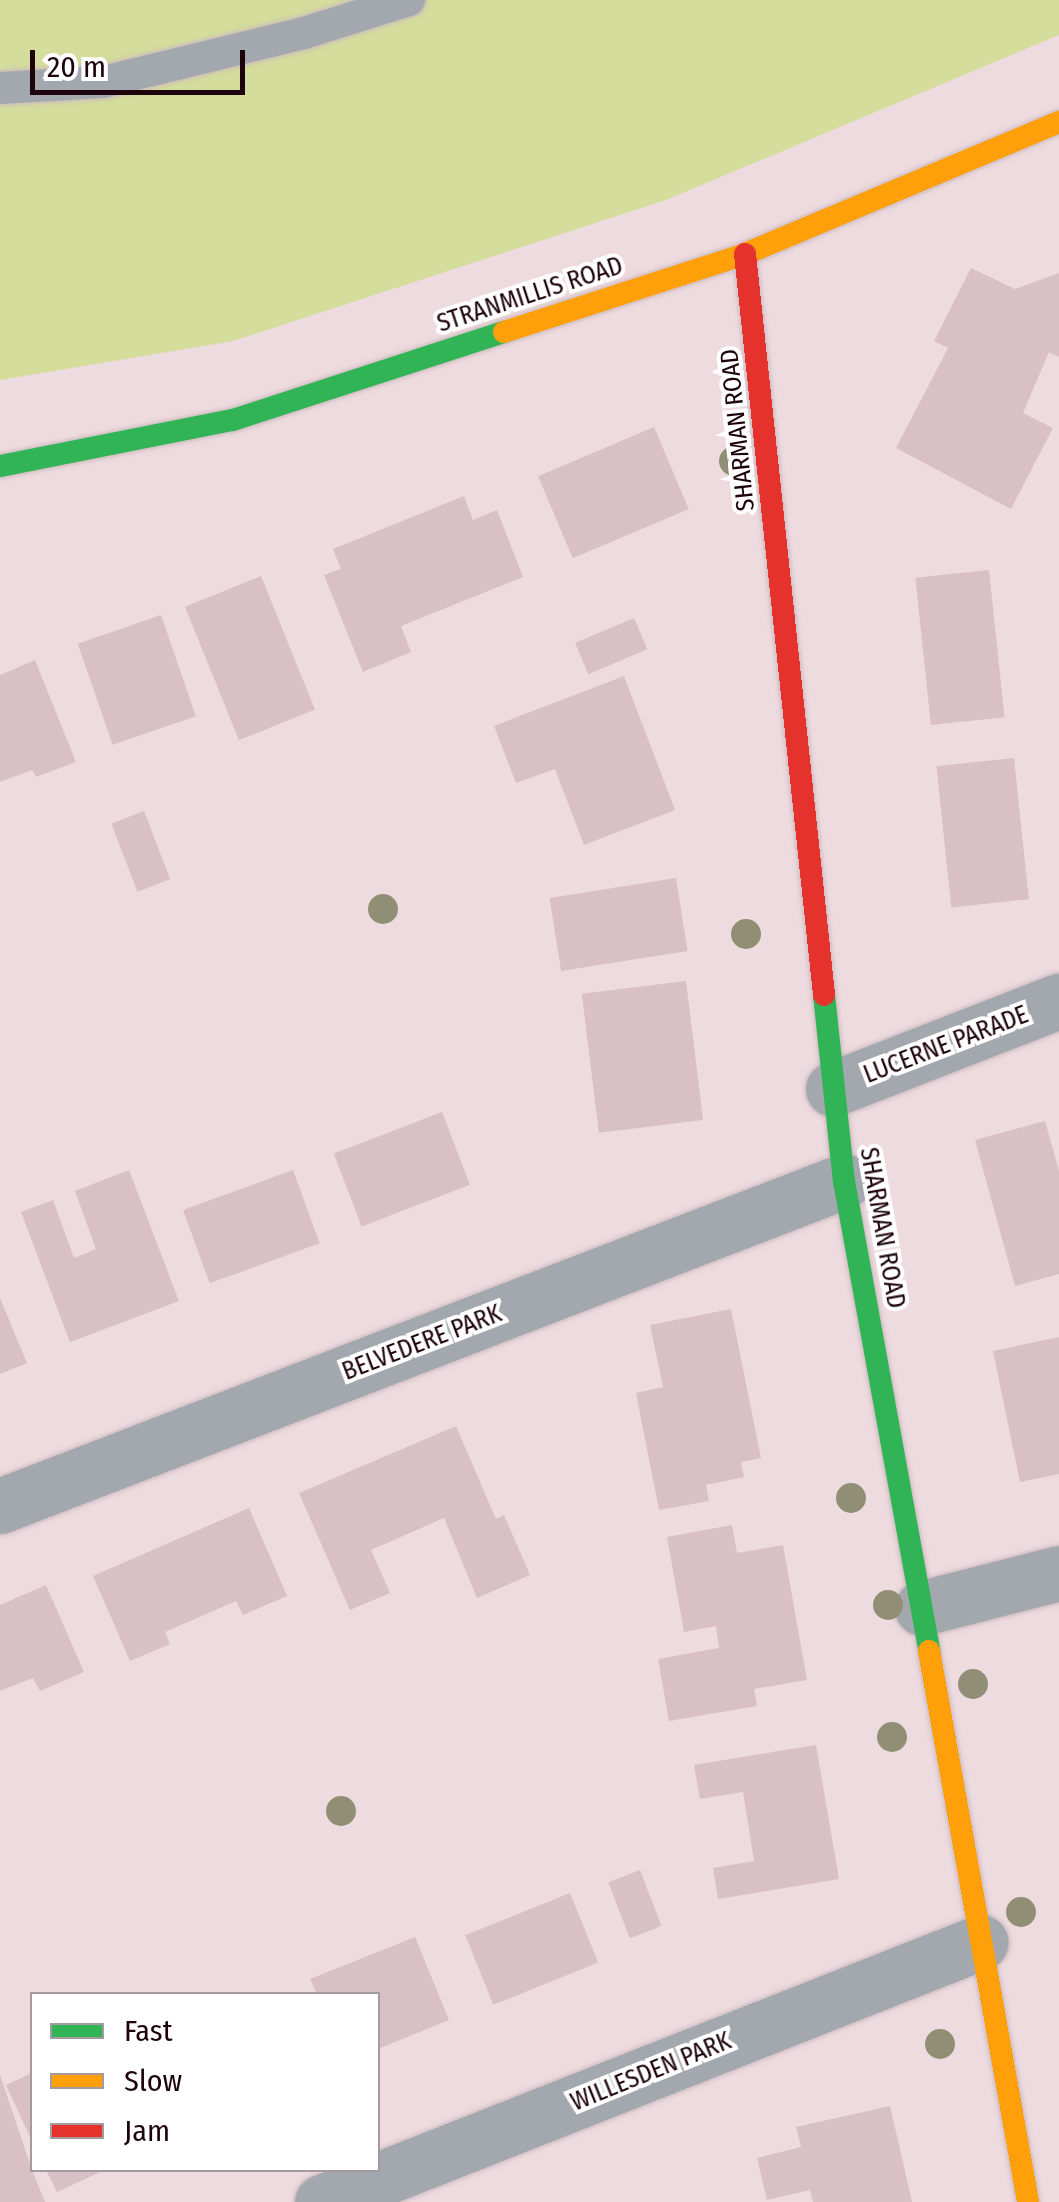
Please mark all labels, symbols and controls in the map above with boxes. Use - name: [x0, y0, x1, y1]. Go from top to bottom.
- scale bar: [35, 30, 250, 92]
- text: 20 m: [47, 49, 106, 85]
- street label: STRANMILLIS ROAD: [433, 251, 627, 339]
- street label: SHARMAN ROAD: [715, 347, 761, 513]
- street label: LUCERNE PARADE: [859, 1000, 1033, 1090]
- street label: SHARMAN ROAD: [853, 1145, 911, 1311]
- street label: BELVEDERE PARK: [338, 1299, 506, 1387]
- legend: [30, 1992, 380, 2172]
- text: Fast: [124, 2013, 172, 2049]
- street label: WILLESDEN PARK: [566, 2026, 736, 2118]
- text: Slow: [124, 2063, 182, 2099]
- text: Jam: [124, 2113, 170, 2149]

